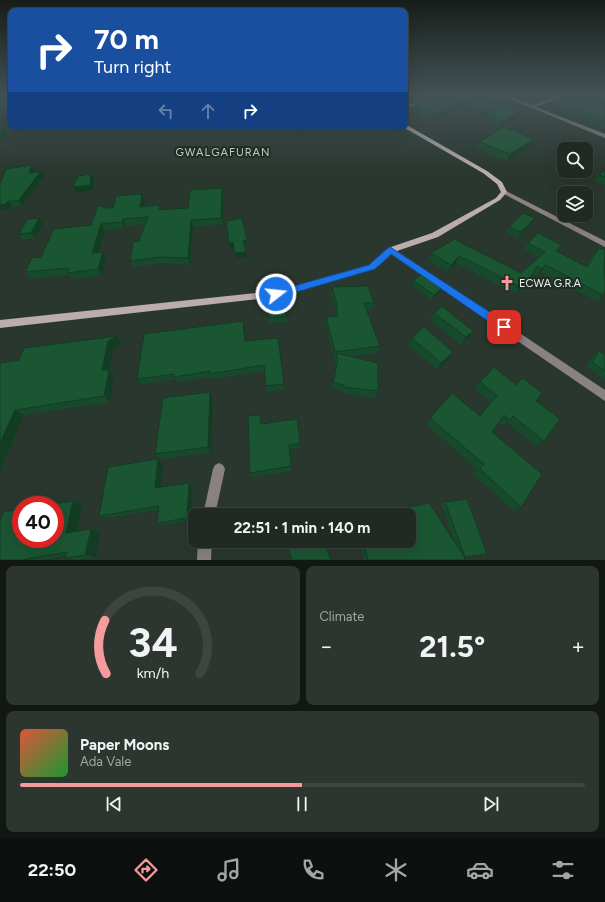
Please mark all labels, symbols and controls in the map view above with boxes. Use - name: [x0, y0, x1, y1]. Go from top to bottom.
- text: 70 m: [94, 22, 159, 56]
- icon: right: [28, 24, 80, 76]
- text: Turn right: [94, 56, 171, 78]
- icon: left: [155, 100, 177, 122]
- icon: ahead: [197, 100, 219, 122]
- icon: right: [239, 100, 261, 122]
- map controls: [557, 142, 593, 222]
- button: search: [557, 142, 593, 178]
- district label: GWALGAFURAN: [175, 146, 271, 159]
- button: layers: [557, 186, 593, 222]
- position arrow: [255, 273, 297, 315]
- church icon: ECWA G.R.A: [498, 274, 516, 292]
- place label: ECWA G.R.A: [519, 277, 582, 290]
- pin: [487, 310, 521, 344]
- icon: arrive: [493, 316, 515, 338]
- speed limit sign: 40: [12, 496, 64, 548]
- text: 22:51 · 1 min · 140 m: [234, 519, 370, 537]
- text: Climate: [320, 609, 364, 624]
- text: 34: [128, 616, 177, 666]
- text: 21.5°: [419, 628, 485, 665]
- text: −: [320, 633, 333, 660]
- text: +: [571, 633, 585, 660]
- text: km/h: [136, 663, 169, 681]
- text: Paper Moons: [80, 736, 169, 754]
- text: Ada Vale: [80, 754, 131, 769]
- icon: previous: [103, 793, 125, 815]
- icon: pause: [291, 793, 313, 815]
- icon: next: [480, 793, 502, 815]
- icon: directions: [132, 856, 160, 884]
- icon: music: [215, 856, 243, 884]
- icon: phone: [299, 856, 327, 884]
- icon: climate: [382, 856, 410, 884]
- icon: car: [466, 856, 494, 884]
- icon: filters: [549, 856, 577, 884]
- text: 22:50: [28, 859, 76, 881]

